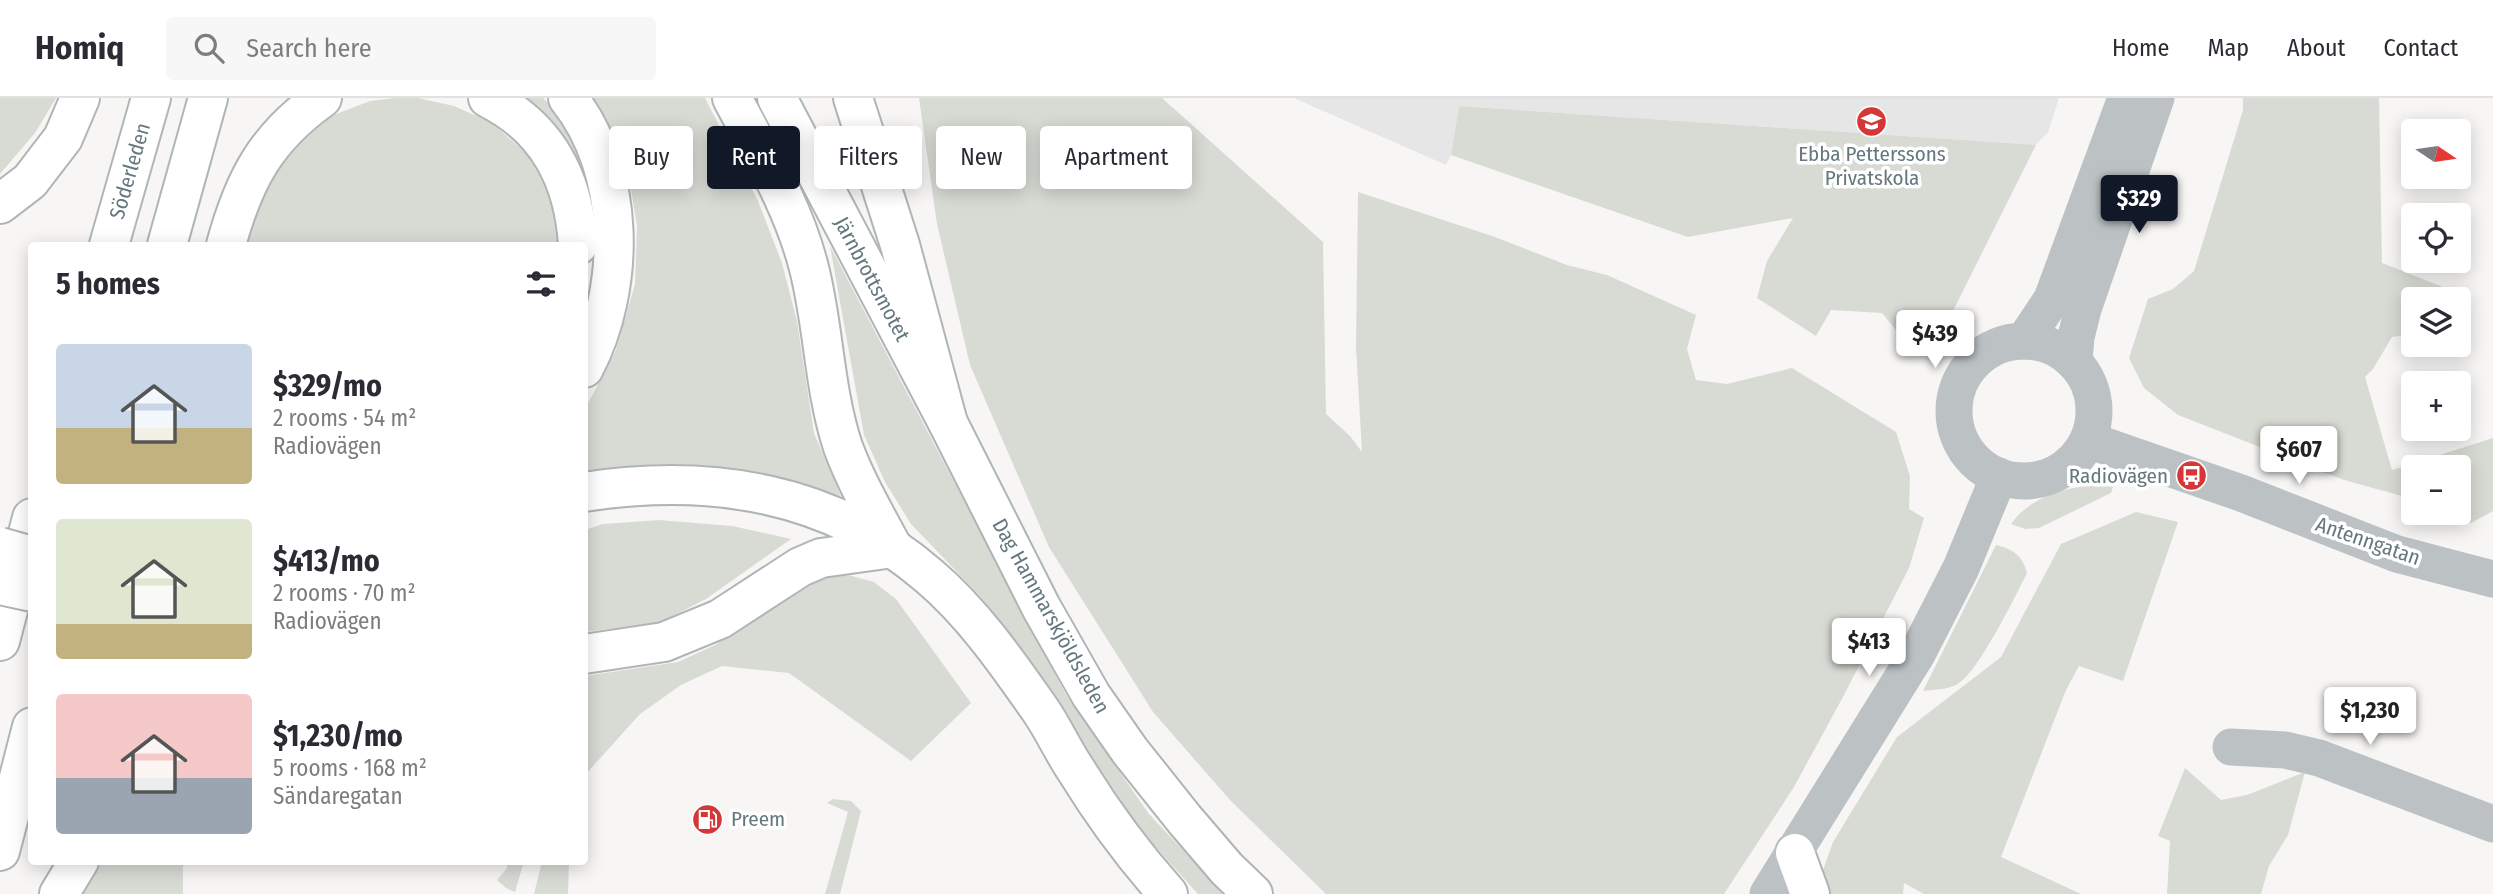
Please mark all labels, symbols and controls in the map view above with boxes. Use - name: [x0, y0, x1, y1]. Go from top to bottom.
- search box: [166, 17, 656, 80]
- text: Homiq: [35, 28, 124, 68]
- icon: search: [190, 29, 228, 67]
- text: Search here: [246, 33, 371, 64]
- text: Home: [2112, 34, 2169, 62]
- text: Map: [2207, 34, 2249, 62]
- text: About: [2287, 34, 2345, 62]
- text: Contact: [2383, 34, 2458, 62]
- school or university icon: Ebba Petterssons Privatskola: [1855, 105, 1889, 139]
- north arrow: [2401, 119, 2471, 189]
- map controls: [2401, 119, 2471, 525]
- street label: Söderleden: [104, 120, 156, 222]
- chip: Buy: [609, 126, 693, 189]
- chip: Rent: [707, 126, 800, 189]
- chip: Filters: [814, 126, 922, 189]
- chip: New: [936, 126, 1026, 189]
- chip: Apartment: [1040, 126, 1192, 189]
- place label: Ebba Petterssons Privatskola: [1798, 141, 1946, 191]
- pin: $329: [2098, 176, 2180, 235]
- text: $329: [2117, 184, 2161, 212]
- button: locate: [2401, 203, 2471, 273]
- street label: Järnbrottsmotet: [828, 212, 916, 346]
- icon: filters: [522, 265, 560, 303]
- text: 5 homes: [56, 266, 160, 302]
- button: layers: [2401, 287, 2471, 357]
- pin: $439: [1894, 310, 1976, 370]
- text: $439: [1912, 319, 1958, 347]
- text: $329/mo: [273, 368, 382, 404]
- button: +: [2401, 371, 2471, 441]
- icon: home: [112, 372, 196, 456]
- text: 2 rooms · 54 m²: [273, 404, 416, 432]
- pin: $607: [2258, 426, 2340, 486]
- text: Radiovägen: [273, 432, 382, 460]
- text: $607: [2276, 435, 2322, 463]
- button: −: [2401, 455, 2471, 525]
- bus stop icon: Radiovägen: [2174, 459, 2208, 493]
- place label: Radiovägen: [2069, 463, 2168, 489]
- street label: Antenngatan: [2312, 511, 2424, 571]
- street label: Dag Hammarskjöldsleden: [987, 514, 1115, 718]
- text: $413/mo: [273, 543, 380, 579]
- icon: home: [112, 547, 196, 631]
- text: 2 rooms · 70 m²: [273, 579, 416, 607]
- text: Radiovägen: [273, 607, 382, 635]
- pin: $413: [1828, 618, 1910, 678]
- text: $413: [1848, 627, 1890, 655]
- pin: $1,230: [2313, 688, 2427, 747]
- text: $1,230: [2340, 696, 2400, 724]
- text: $1,230/mo: [273, 718, 403, 754]
- icon: home: [112, 722, 196, 806]
- text: 5 rooms · 168 m²: [273, 754, 427, 782]
- text: Sändaregatan: [273, 782, 403, 810]
- fuel station icon: Preem: [691, 802, 725, 836]
- place label: Preem: [731, 806, 785, 832]

